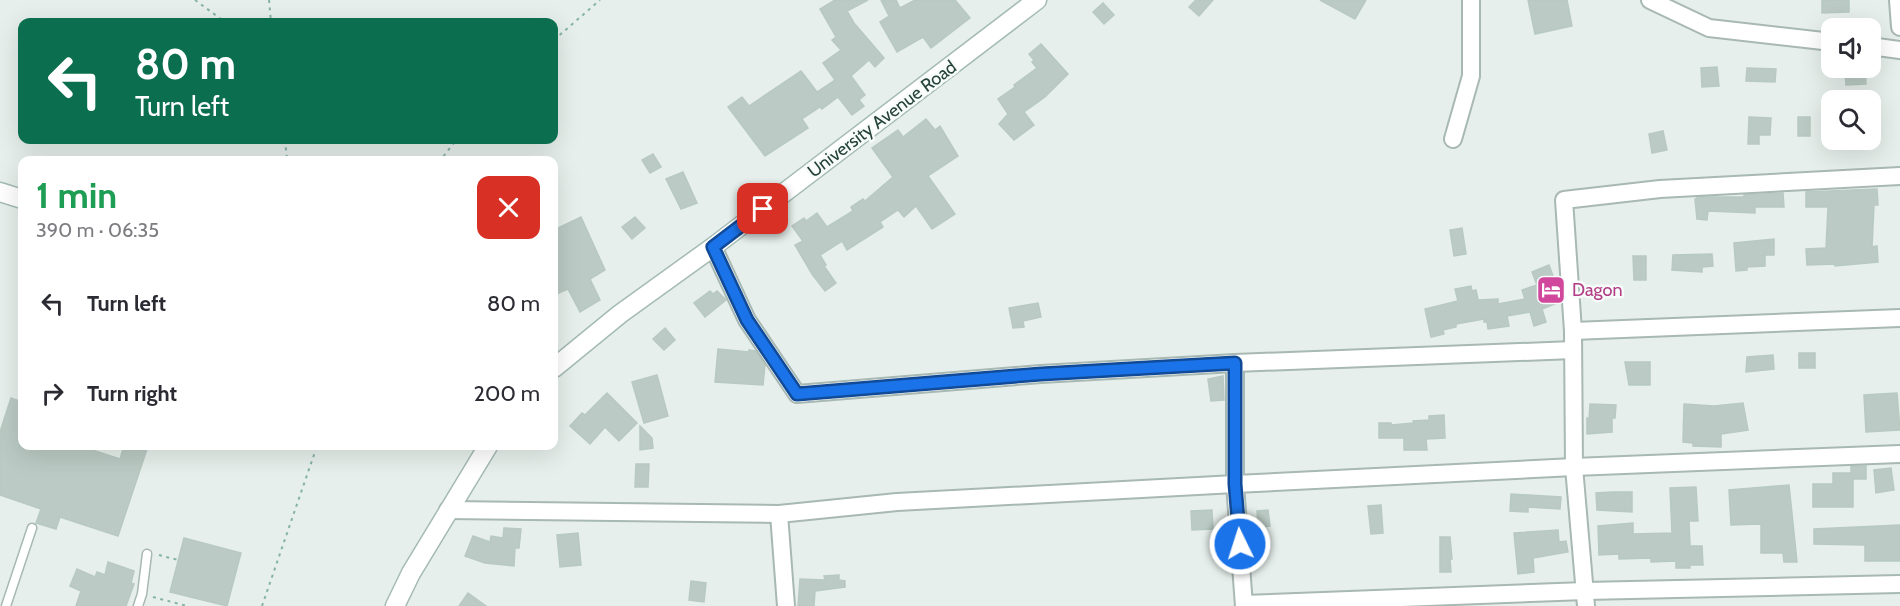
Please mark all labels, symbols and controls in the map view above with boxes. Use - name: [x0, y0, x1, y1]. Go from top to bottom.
- map controls: [1821, 18, 1881, 150]
- button: sound: [1821, 18, 1881, 78]
- text: 80 m: [135, 38, 236, 90]
- icon: left: [36, 42, 114, 120]
- street label: University Avenue Road: [803, 56, 961, 182]
- text: Turn left: [135, 90, 229, 123]
- button: search: [1821, 90, 1881, 150]
- text: 1 min: [36, 173, 117, 217]
- button: close: [477, 176, 540, 239]
- pin: [737, 183, 788, 234]
- icon: arrive: [746, 192, 779, 225]
- text: 390 m · 06:35: [36, 218, 159, 242]
- hotel icon: Dagon: [1535, 274, 1567, 306]
- place label: Dagon: [1572, 279, 1623, 301]
- icon: left: [36, 287, 69, 320]
- text: Turn left: [87, 290, 166, 317]
- text: 80 m: [487, 290, 540, 317]
- icon: right: [36, 377, 69, 410]
- text: Turn right: [87, 380, 177, 407]
- text: 200 m: [474, 380, 540, 407]
- position arrow: [1208, 512, 1272, 576]

